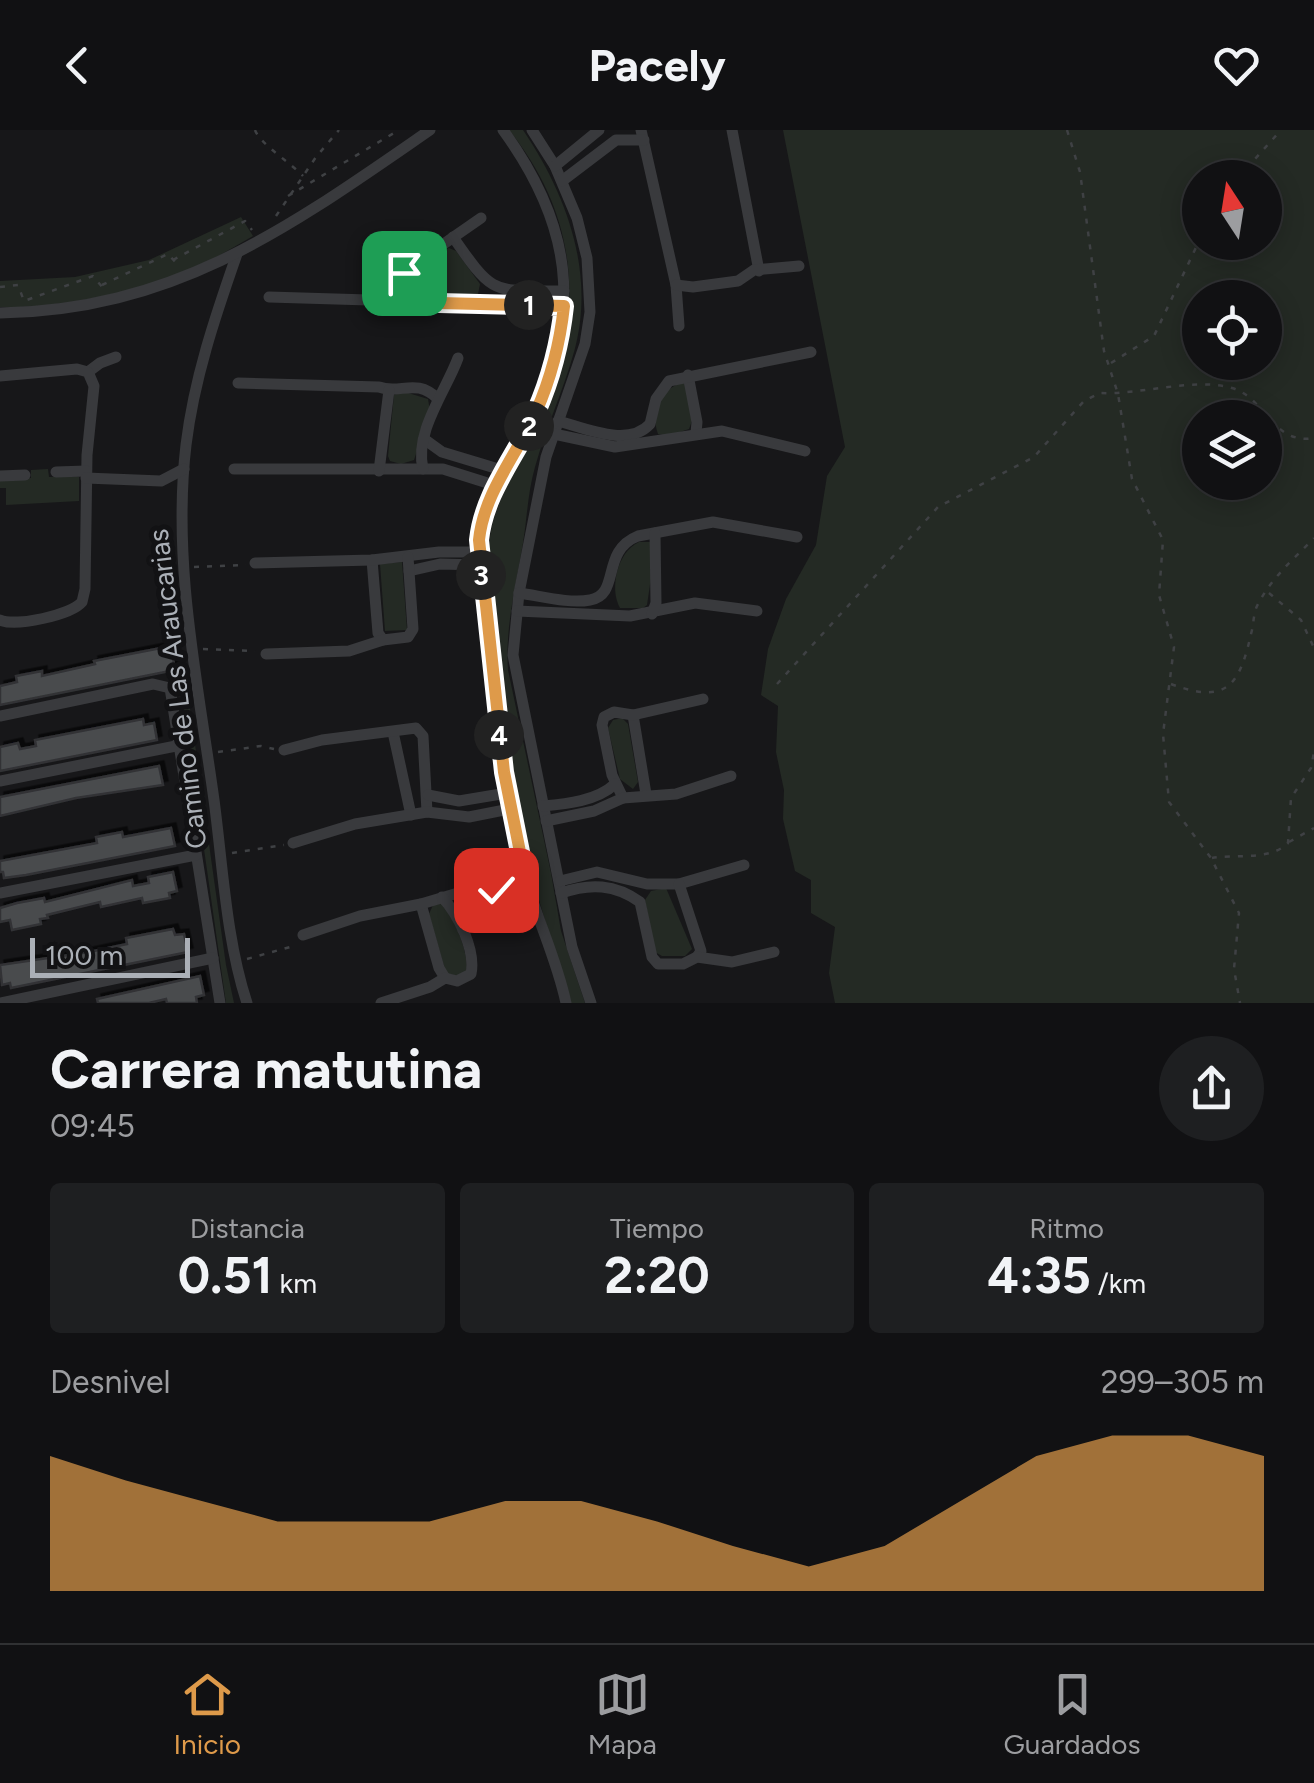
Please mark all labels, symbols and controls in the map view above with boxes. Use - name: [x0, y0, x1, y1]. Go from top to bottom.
- icon: back: [50, 38, 105, 93]
- text: Pacely: [588, 38, 726, 92]
- icon: heart: [1209, 38, 1264, 93]
- north arrow: [1182, 160, 1282, 260]
- map controls: [1182, 160, 1282, 500]
- pin: [362, 231, 447, 316]
- icon: arrive: [377, 246, 432, 301]
- pin: 1: [504, 280, 554, 330]
- button: locate: [1182, 280, 1282, 380]
- text: 1: [523, 288, 535, 322]
- button: layers: [1182, 400, 1282, 500]
- pin: 2: [504, 401, 554, 451]
- text: 2: [521, 409, 537, 443]
- street label: Camino de Las Araucarias: [141, 527, 213, 851]
- pin: 3: [456, 550, 506, 600]
- text: 3: [473, 558, 489, 592]
- pin: 4: [474, 710, 524, 760]
- text: 4: [490, 718, 508, 752]
- pin: [454, 848, 539, 933]
- icon: check: [469, 863, 524, 918]
- scale bar: [30, 933, 190, 978]
- text: 100 m: [45, 938, 123, 972]
- text: Carrera matutina: [50, 1036, 482, 1102]
- button: share: [1159, 1036, 1264, 1141]
- text: 09:45: [50, 1107, 135, 1145]
- text: Distancia: [190, 1211, 305, 1245]
- text: Tiempo: [610, 1211, 704, 1245]
- text: Ritmo: [1029, 1211, 1104, 1245]
- text: 0.51: [178, 1245, 273, 1306]
- text: 2:20: [604, 1245, 710, 1306]
- text: 4:35: [987, 1245, 1091, 1306]
- text: km: [273, 1266, 317, 1300]
- text: /km: [1091, 1266, 1146, 1300]
- text: Desnivel: [50, 1363, 170, 1401]
- text: 299–305 m: [1101, 1363, 1264, 1401]
- tab: Inicio: [173, 1667, 241, 1761]
- tab: Mapa: [588, 1667, 657, 1761]
- tab: Guardados: [1004, 1667, 1141, 1761]

